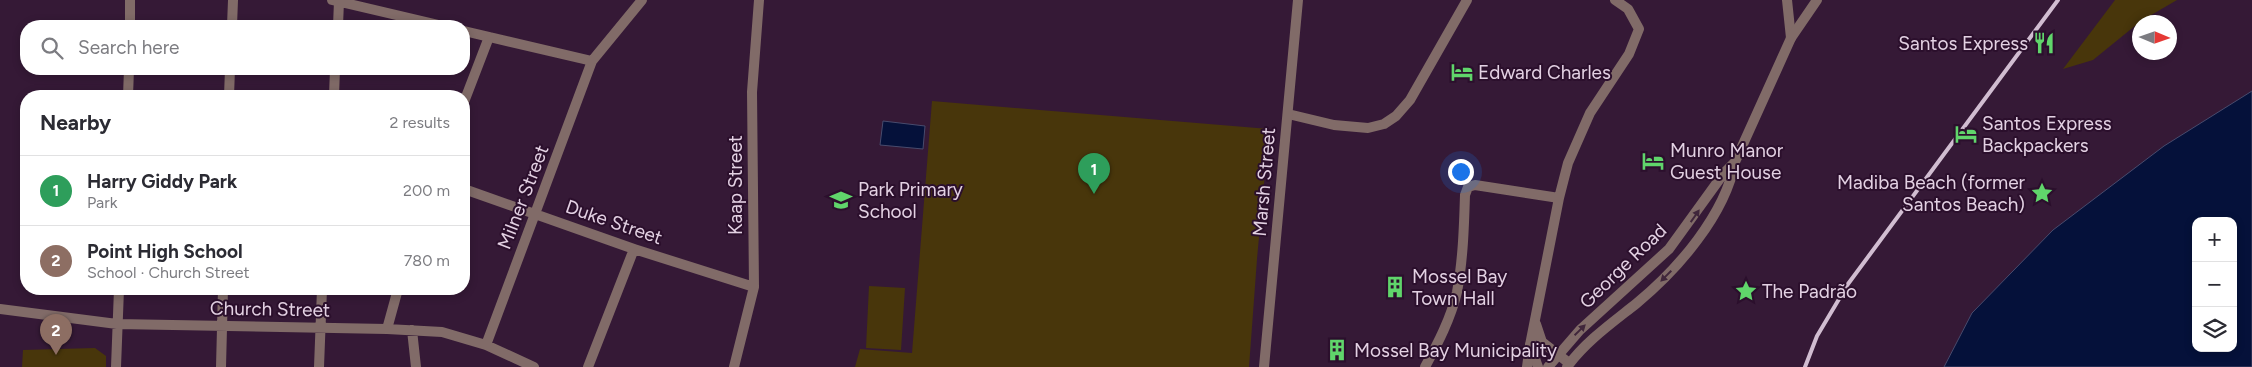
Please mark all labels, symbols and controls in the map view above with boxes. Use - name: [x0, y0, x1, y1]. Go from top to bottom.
- north arrow: [2132, 15, 2177, 60]
- search box: [20, 20, 470, 75]
- restaurant icon: Santos Express: [2031, 30, 2057, 56]
- place label: Santos Express: [1898, 32, 2028, 55]
- icon: search: [38, 34, 66, 62]
- text: Search here: [78, 36, 180, 59]
- hotel icon: Edward Charles: [1449, 59, 1475, 85]
- place label: Edward Charles: [1478, 61, 1611, 84]
- text: Nearby: [40, 110, 111, 135]
- place label: Santos Express Backpackers: [1982, 112, 2112, 157]
- text: 2 results: [390, 113, 450, 132]
- hotel icon: Santos Express Backpackers: [1953, 121, 1979, 147]
- street label: Marsh Street: [1248, 126, 1280, 238]
- street label: Kaap Street: [724, 135, 747, 235]
- place label: Munro Manor Guest House: [1670, 139, 1784, 184]
- street label: Milner Street: [493, 142, 553, 252]
- hotel icon: Munro Manor Guest House: [1640, 148, 1666, 174]
- pin: 1: [1078, 153, 1110, 194]
- your location: [1448, 159, 1474, 185]
- text: Harry Giddy Park: [87, 170, 237, 193]
- place label: Madiba Beach (former Santos Beach): [1837, 171, 2026, 216]
- place label: Park Primary School: [858, 178, 963, 223]
- place icon: Madiba Beach (former Santos Beach): [2029, 180, 2055, 206]
- text: 1: [53, 181, 59, 200]
- text: 200 m: [403, 181, 450, 200]
- school or university icon: Park Primary School: [828, 187, 854, 213]
- text: Park: [87, 193, 117, 212]
- street label: Duke Street: [563, 195, 665, 249]
- one-way arrow: [1690, 209, 1700, 223]
- map controls: [2192, 217, 2237, 352]
- button: +: [2192, 217, 2237, 262]
- street label: George Road: [1575, 219, 1671, 313]
- text: Point High School: [87, 240, 243, 263]
- text: 2: [51, 251, 61, 270]
- text: 780 m: [404, 251, 450, 270]
- button: −: [2192, 262, 2237, 307]
- text: School · Church Street: [87, 263, 250, 282]
- place label: Mossel Bay Town Hall: [1412, 265, 1507, 310]
- one-way arrow: [1660, 270, 1672, 282]
- building icon: Mossel Bay Town Hall: [1382, 274, 1408, 300]
- place icon: The Padrão: [1733, 278, 1759, 304]
- place label: The Padrão: [1762, 280, 1857, 303]
- street label: Church Street: [210, 296, 330, 322]
- button: layers: [2192, 307, 2237, 352]
- pin: 2: [40, 314, 72, 355]
- one-way arrow: [1574, 324, 1586, 336]
- building icon: Mossel Bay Municipality: [1324, 337, 1350, 363]
- place label: Mossel Bay Municipality: [1354, 339, 1557, 362]

